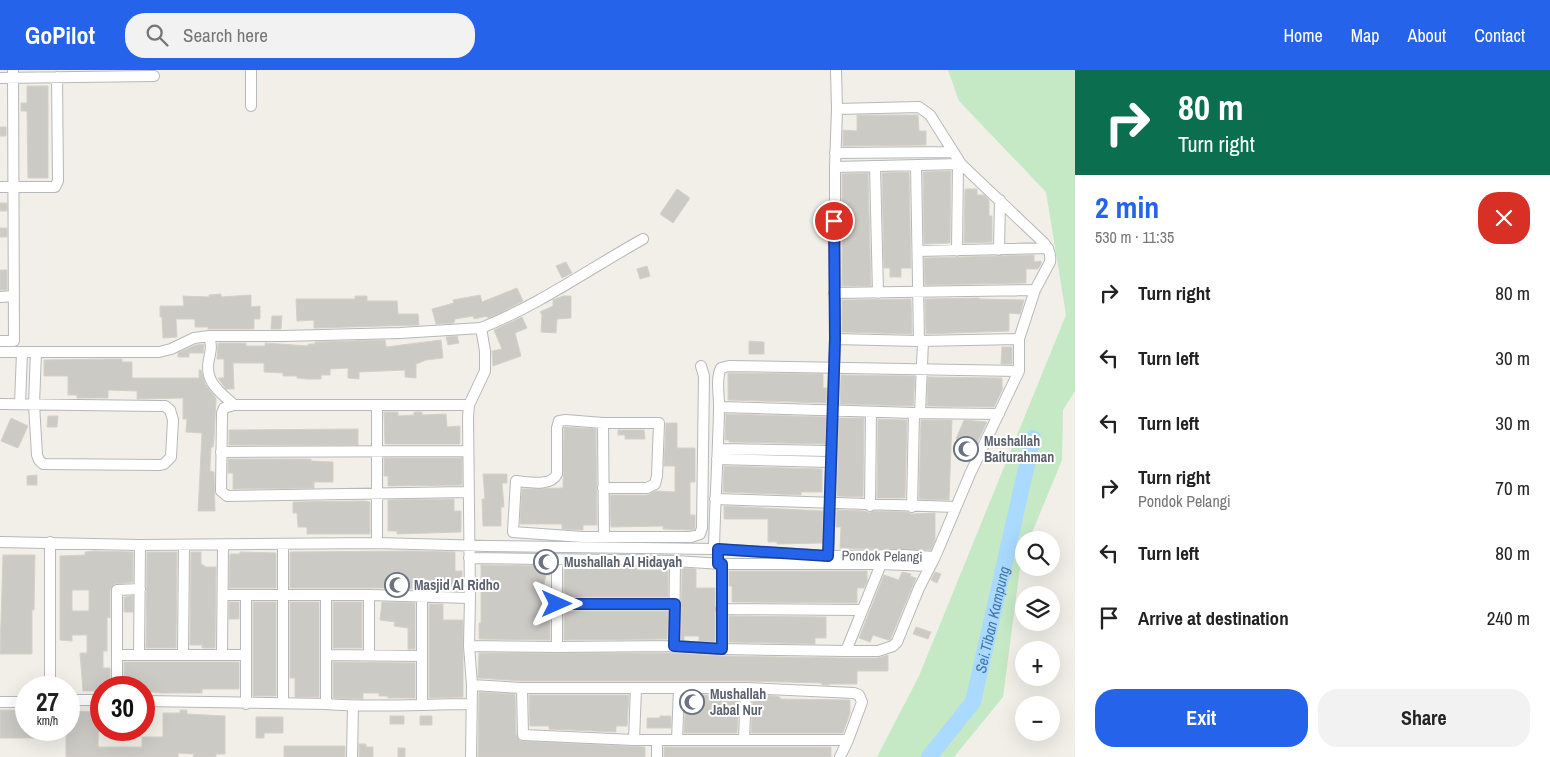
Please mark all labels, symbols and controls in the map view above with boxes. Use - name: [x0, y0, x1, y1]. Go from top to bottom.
- search box: [125, 13, 475, 58]
- text: GoPilot: [25, 19, 95, 51]
- icon: search: [143, 21, 171, 49]
- text: Search here: [183, 22, 268, 48]
- text: Home: [1283, 23, 1323, 48]
- text: Map: [1351, 23, 1380, 48]
- text: About: [1408, 23, 1446, 48]
- text: Contact: [1474, 23, 1525, 48]
- text: 80 m: [1178, 84, 1243, 131]
- icon: right: [1095, 90, 1160, 155]
- text: Turn right: [1178, 129, 1255, 159]
- text: 2 min: [1095, 187, 1159, 227]
- button: close: [1478, 192, 1530, 244]
- pin: [813, 200, 855, 242]
- icon: arrive: [820, 207, 848, 235]
- text: 530 m · 11:35: [1095, 226, 1174, 248]
- icon: right: [1095, 279, 1123, 307]
- text: Turn right: [1138, 280, 1210, 306]
- text: 80 m: [1495, 280, 1530, 306]
- icon: left: [1095, 344, 1123, 372]
- text: Turn left: [1138, 345, 1199, 371]
- text: 30 m: [1495, 345, 1530, 371]
- icon: left: [1095, 409, 1123, 437]
- text: Turn left: [1138, 410, 1199, 436]
- text: 30 m: [1495, 410, 1530, 436]
- place label: Mushallah Baiturahman: [984, 432, 1054, 466]
- mosque icon: Mushallah Baiturahman: [953, 436, 979, 462]
- text: Turn right: [1138, 464, 1210, 490]
- icon: right: [1095, 474, 1123, 502]
- text: 70 m: [1495, 475, 1530, 501]
- text: Pondok Pelangi: [1138, 490, 1231, 512]
- map controls: [1015, 531, 1060, 741]
- button: search: [1015, 531, 1060, 576]
- icon: left: [1095, 539, 1123, 567]
- text: Turn left: [1138, 540, 1199, 566]
- text: 80 m: [1495, 540, 1530, 566]
- street label: Pondok Pelangi: [841, 546, 923, 566]
- mosque icon: Mushallah Al Hidayah: [533, 549, 559, 575]
- place label: Mushallah Al Hidayah: [564, 553, 682, 571]
- water label: Sei.Tiban Kampung: [969, 564, 1014, 675]
- mosque icon: Masjid Al Ridho: [384, 572, 410, 598]
- place label: Masjid Al Ridho: [414, 576, 500, 594]
- position arrow: [530, 577, 582, 629]
- button: layers: [1015, 586, 1060, 631]
- icon: arrive: [1095, 604, 1123, 632]
- text: Arrive at destination: [1138, 605, 1289, 631]
- text: 240 m: [1487, 605, 1530, 631]
- button: +: [1015, 641, 1060, 686]
- speed limit sign: 30: [90, 676, 155, 741]
- text: 27: [36, 685, 59, 719]
- place label: Mushallah Jabal Nur: [710, 685, 766, 719]
- mosque icon: Mushallah Jabal Nur: [679, 689, 705, 715]
- button: Exit: [1095, 689, 1308, 747]
- button: Share: [1318, 689, 1530, 747]
- button: −: [1015, 696, 1060, 741]
- text: km/h: [37, 713, 58, 729]

